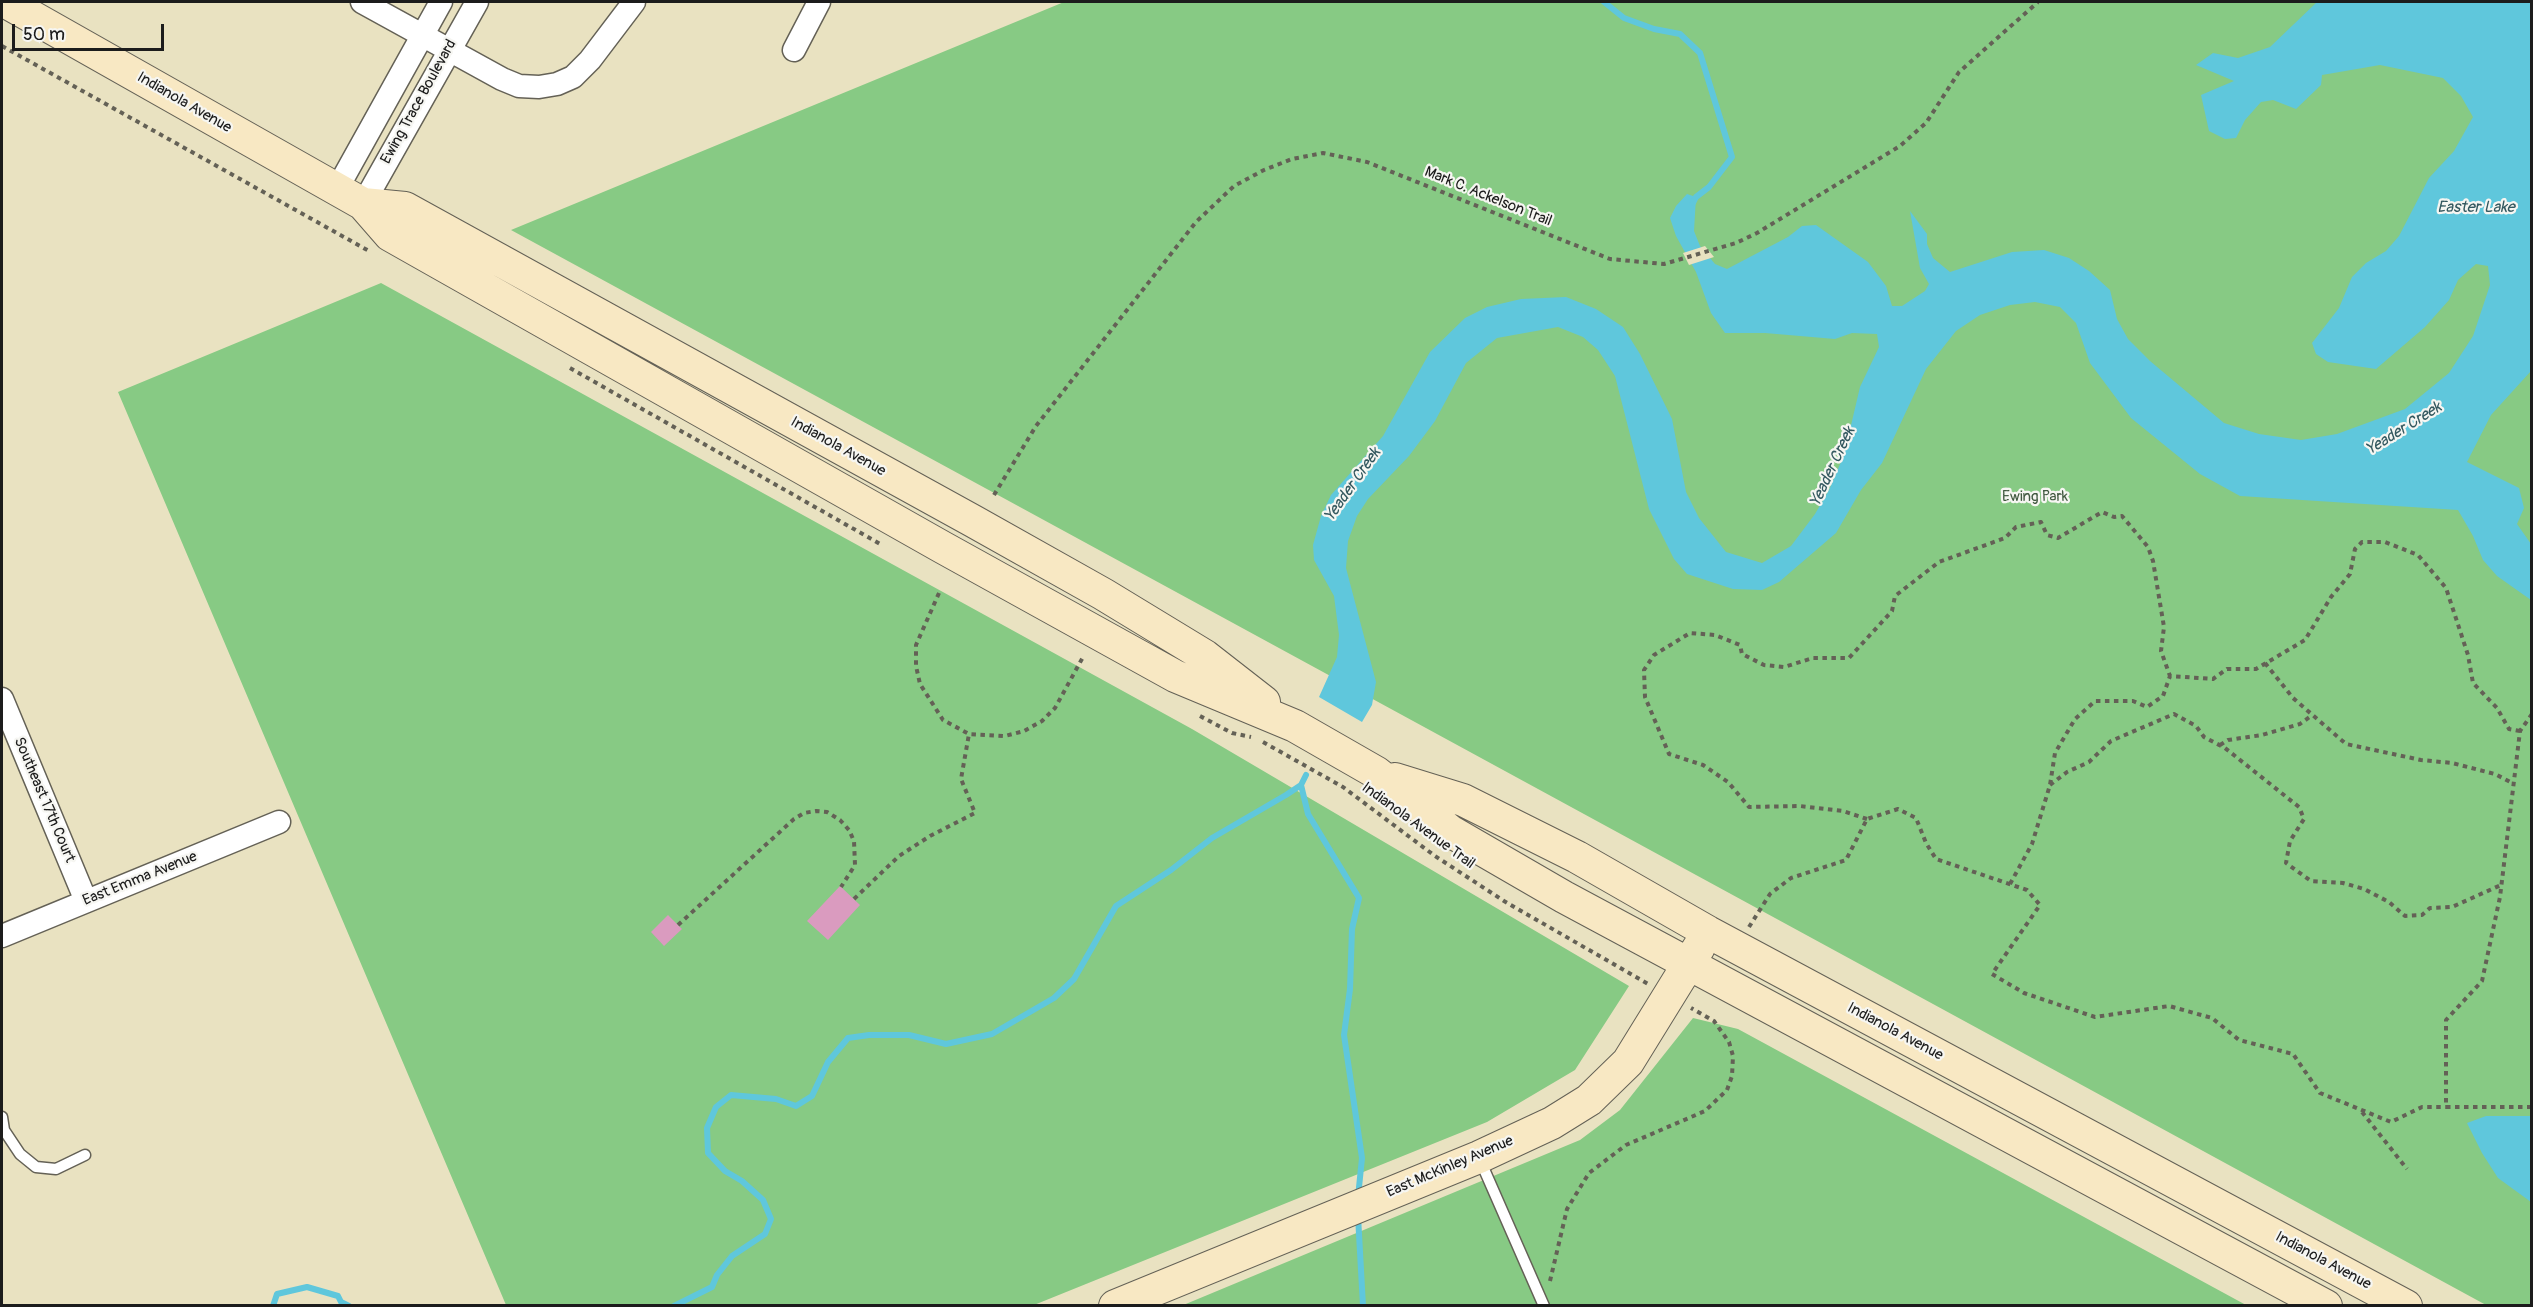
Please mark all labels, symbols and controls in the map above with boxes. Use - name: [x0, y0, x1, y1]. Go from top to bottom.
- scale bar: [15, 12, 166, 50]
- text: 50 m: [23, 23, 65, 46]
- street label: Ewing Trace Boulevard: [377, 37, 461, 167]
- street label: Indianola Avenue: [134, 69, 234, 137]
- street label: Mark C. Ackelson Trail: [1422, 163, 1554, 231]
- water label: Easter Lake: [2437, 198, 2515, 218]
- water label: Yeader Creek: [2363, 398, 2445, 460]
- street label: Indianola Avenue: [787, 413, 889, 481]
- water label: Yeader Creek: [1806, 424, 1860, 510]
- water label: Yeader Creek: [1321, 444, 1385, 526]
- park label: Ewing Park: [2002, 488, 2068, 506]
- street label: Southeast 17th Court: [9, 735, 79, 865]
- street label: Indianola Avenue Trail: [1358, 779, 1478, 873]
- street label: East Emma Avenue: [80, 848, 200, 910]
- street label: Indianola Avenue: [1844, 999, 1946, 1065]
- street label: East McKinley Avenue: [1384, 1132, 1516, 1202]
- street label: Indianola Avenue: [2272, 1228, 2374, 1294]

